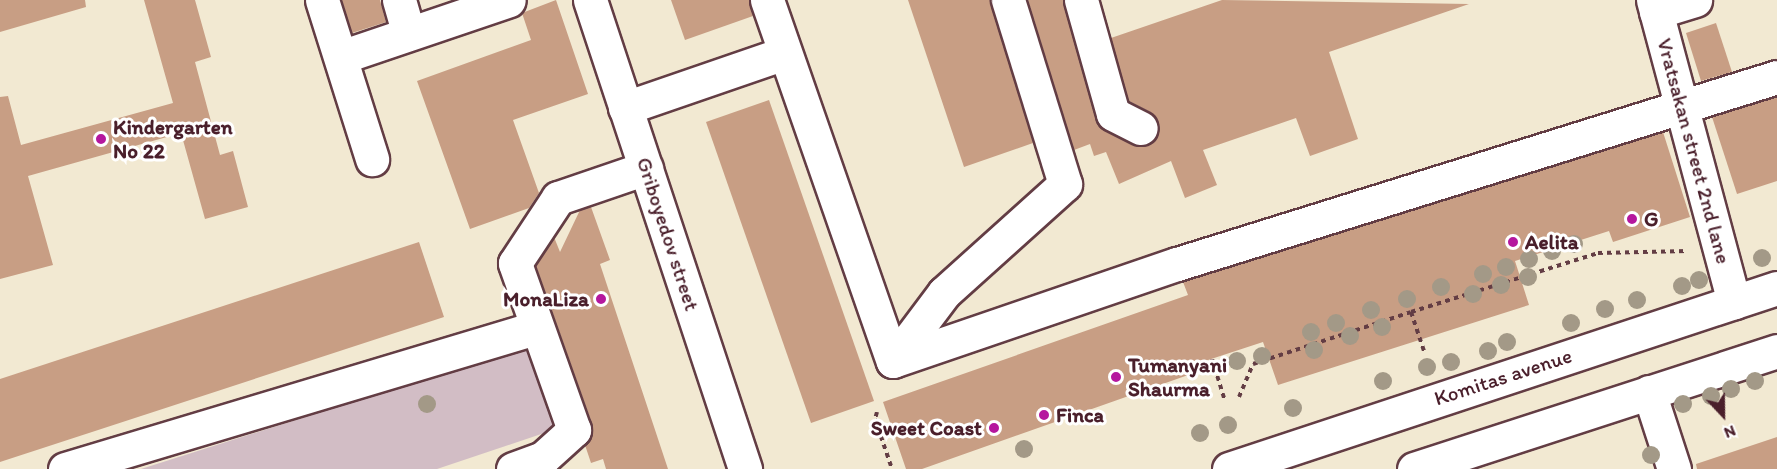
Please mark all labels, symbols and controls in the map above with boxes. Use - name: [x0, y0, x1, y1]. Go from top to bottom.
- street label: Vratsakan street 2nd lane: [1652, 36, 1736, 266]
- place label: Kindergarten No 22: [113, 114, 233, 164]
- marker: Kindergarten No 22: [94, 132, 108, 146]
- street label: Griboyedov street: [631, 154, 705, 314]
- place label: G: [1644, 206, 1658, 232]
- marker: G: [1625, 212, 1639, 226]
- place label: Aelita: [1525, 229, 1579, 255]
- marker: Aelita: [1506, 235, 1520, 249]
- place label: MonaLiza: [503, 286, 589, 312]
- marker: MonaLiza: [594, 292, 608, 306]
- street label: Komitas avenue: [1431, 343, 1575, 411]
- place label: Tumanyani Shaurma: [1128, 352, 1227, 402]
- marker: Tumanyani Shaurma: [1109, 370, 1123, 384]
- north arrow: [1693, 385, 1753, 445]
- place label: Finca: [1056, 402, 1104, 428]
- marker: Finca: [1037, 408, 1051, 422]
- place label: Sweet Coast: [872, 415, 982, 441]
- marker: Sweet Coast: [987, 421, 1001, 435]
- text: N: [1721, 421, 1739, 443]

